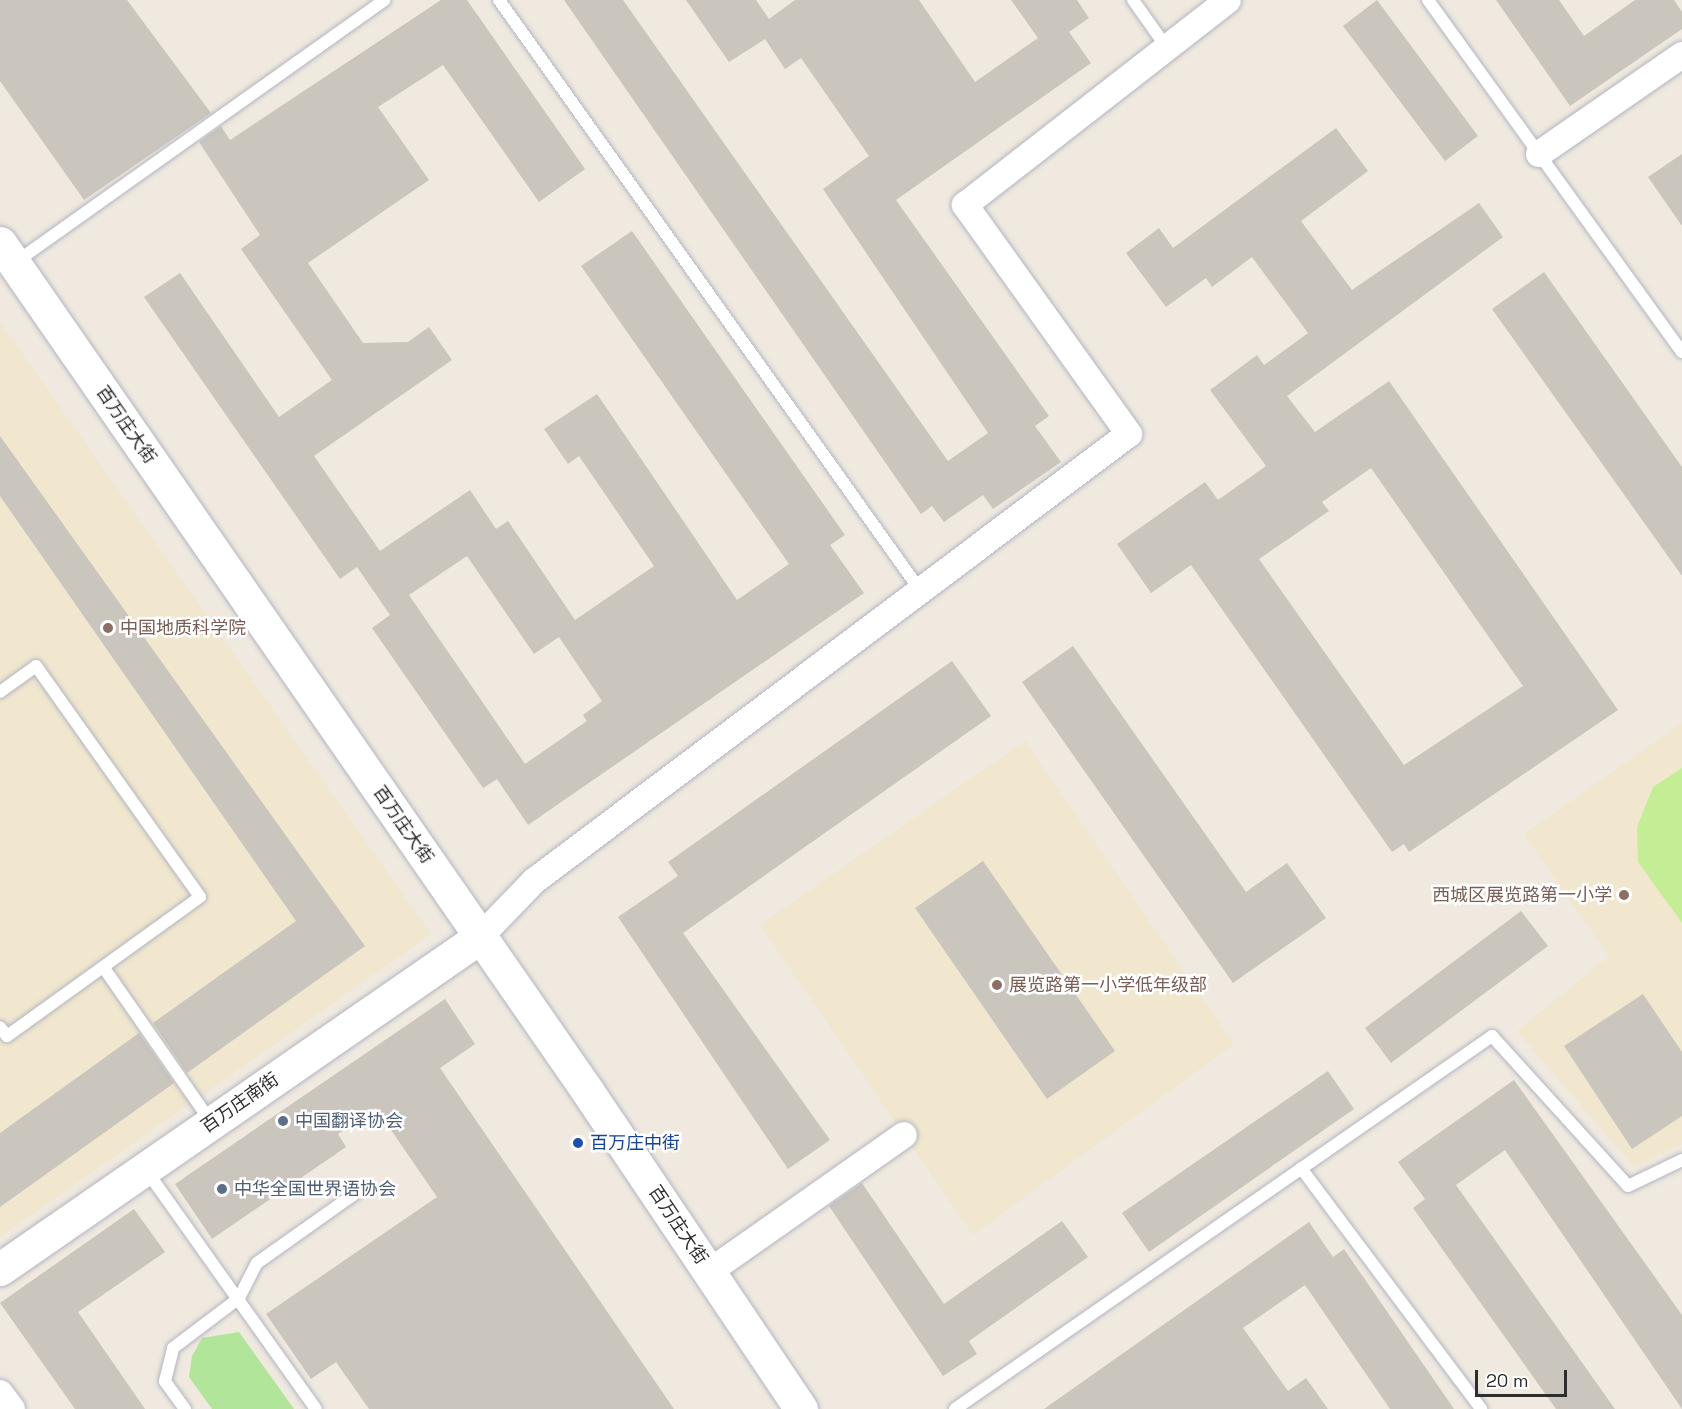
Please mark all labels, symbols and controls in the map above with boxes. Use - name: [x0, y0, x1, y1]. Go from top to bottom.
- street label: 百万庄大街: [91, 382, 161, 468]
- place label: 中国地质科学院: [120, 617, 246, 639]
- marker: 中国地质科学院: [101, 621, 115, 635]
- street label: 百万庄大街: [368, 782, 438, 868]
- place label: 西城区展览路第一小学: [1432, 884, 1612, 906]
- marker: 西城区展览路第一小学: [1617, 888, 1631, 902]
- place label: 展览路第一小学低年级部: [1009, 974, 1207, 996]
- marker: 展览路第一小学低年级部: [990, 978, 1004, 992]
- street label: 百万庄南街: [197, 1068, 283, 1138]
- place label: 中国翻译协会: [295, 1110, 403, 1132]
- marker: 中国翻译协会: [276, 1114, 290, 1128]
- place label: 百万庄中街: [590, 1132, 680, 1154]
- marker: 百万庄中街: [571, 1136, 585, 1150]
- place label: 中华全国世界语协会: [234, 1178, 396, 1200]
- marker: 中华全国世界语协会: [215, 1182, 229, 1196]
- street label: 百万庄大街: [644, 1182, 712, 1268]
- scale bar: [1478, 1358, 1570, 1396]
- text: 20 m: [1486, 1369, 1529, 1392]

